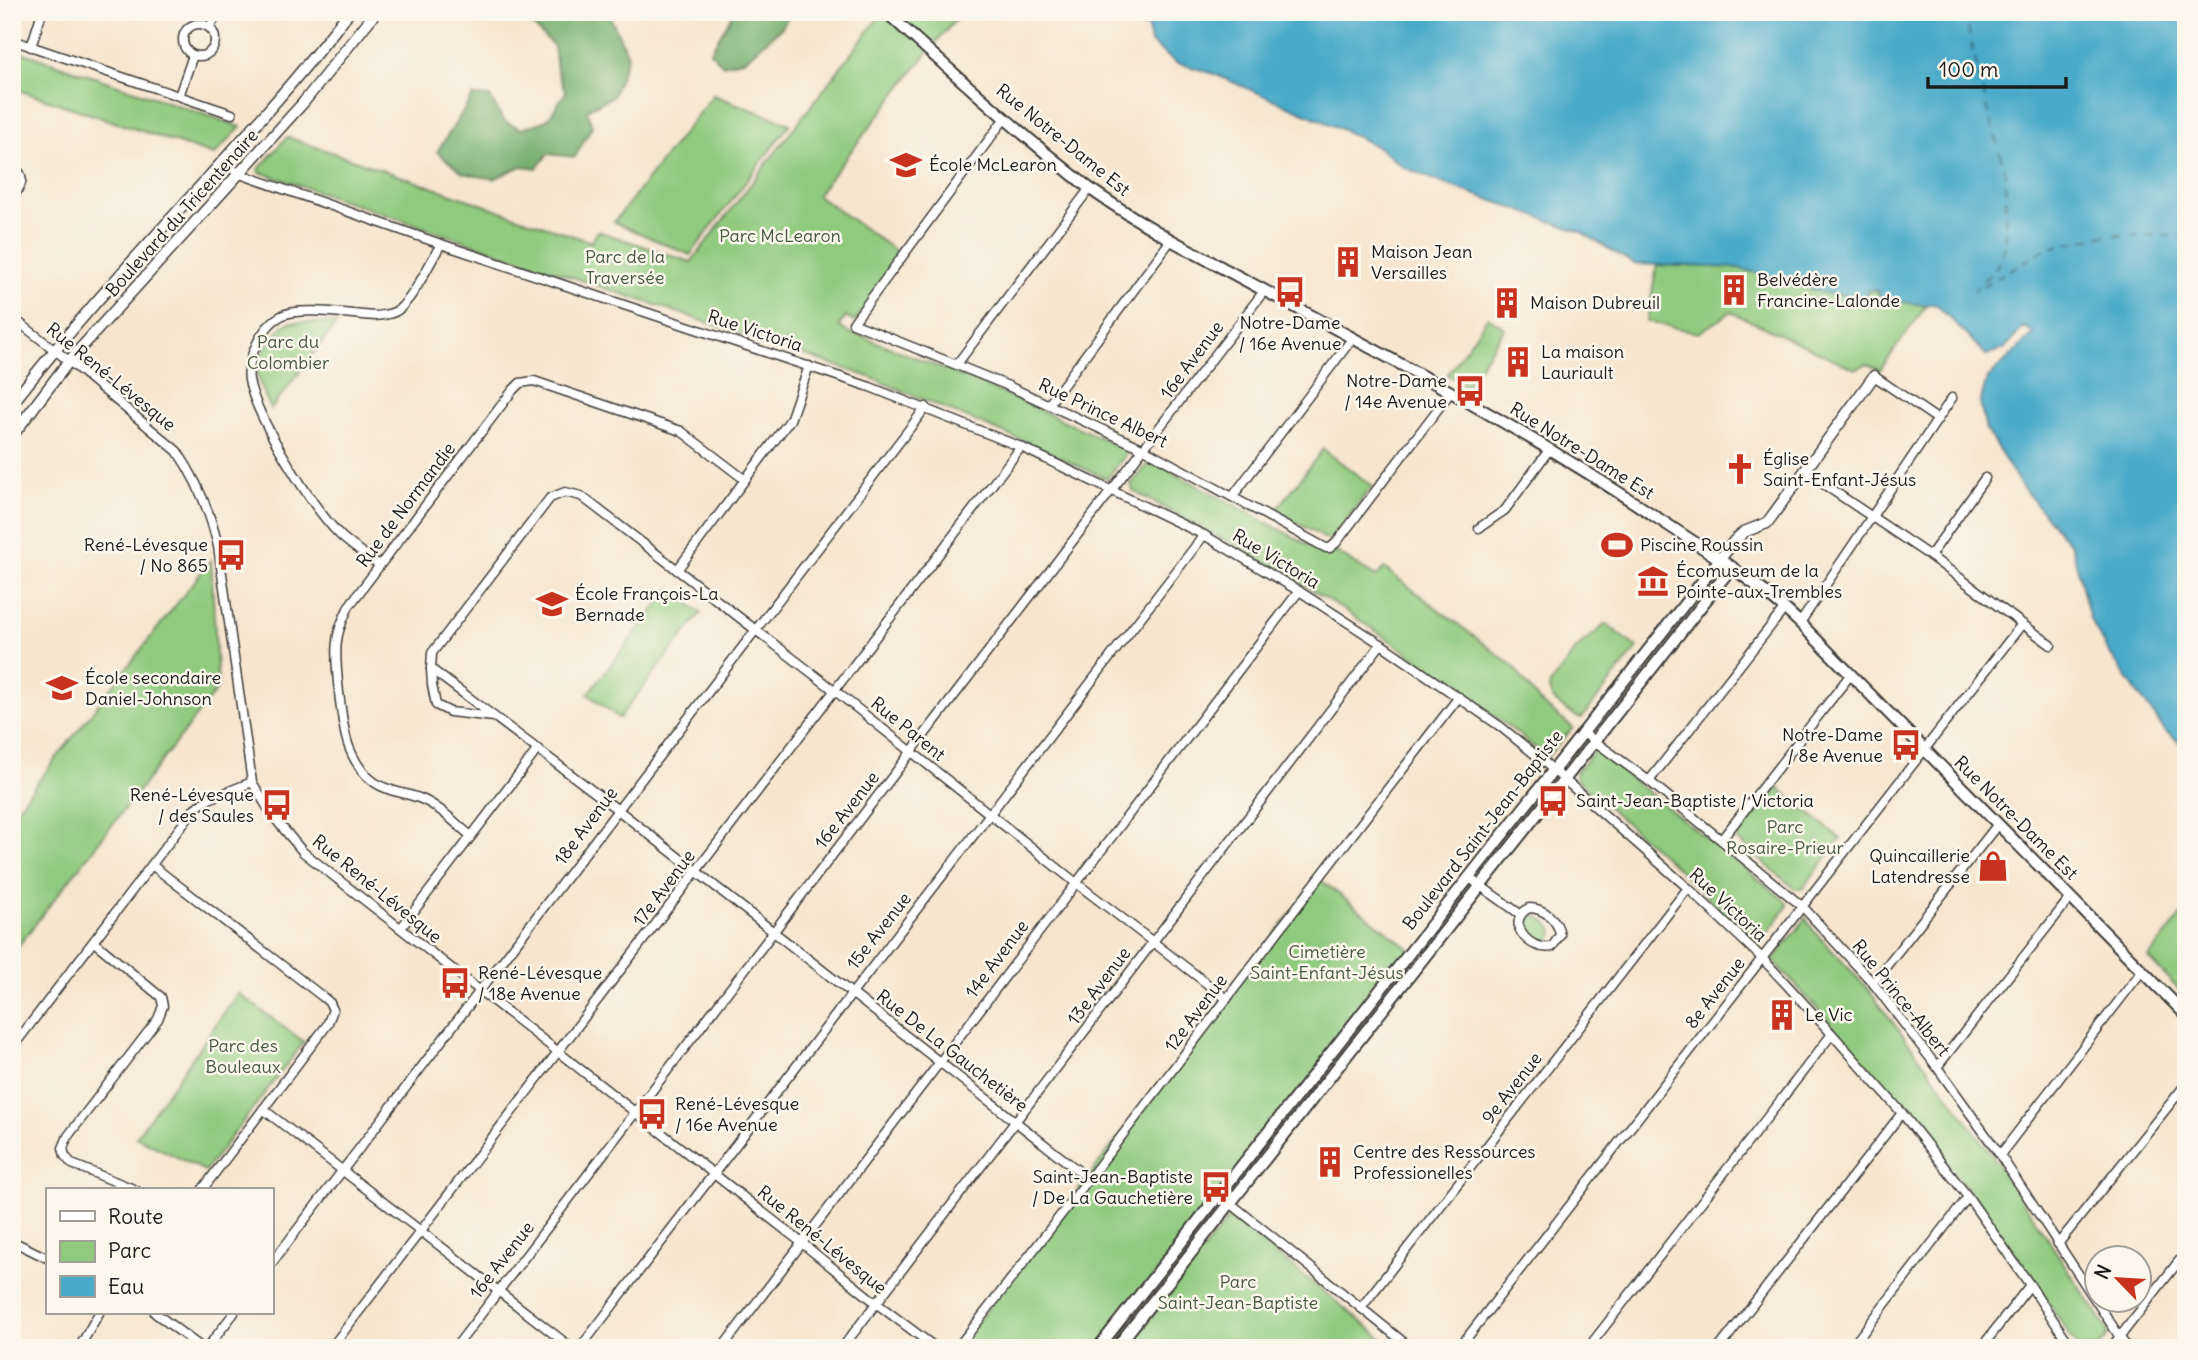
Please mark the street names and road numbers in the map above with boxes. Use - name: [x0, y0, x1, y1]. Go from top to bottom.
- street label: Rue Notre-Dame Est: [992, 78, 1135, 201]
- street label: Boulevard du Tricentenaire: [100, 124, 263, 301]
- street label: Rue Victoria: [705, 304, 805, 357]
- street label: 16e Avenue: [1155, 316, 1228, 403]
- street label: Rue René-Lévesque: [42, 317, 181, 436]
- street label: Rue Prince Albert: [1035, 373, 1171, 453]
- street label: Rue Notre-Dame Est: [1506, 397, 1659, 504]
- street label: Rue de Normandie: [351, 438, 460, 572]
- street label: Rue Victoria: [1228, 523, 1324, 594]
- street label: Rue Parent: [866, 692, 950, 766]
- street label: Boulevard Saint-Jean-Baptiste: [1397, 725, 1568, 934]
- street label: Rue Notre-Dame Est: [1950, 751, 2083, 884]
- street label: 16e Avenue: [809, 766, 884, 853]
- street label: 18e Avenue: [549, 782, 622, 869]
- street label: Rue René-Lévesque: [308, 829, 447, 948]
- street label: 17e Avenue: [627, 845, 700, 930]
- street label: Rue Victoria: [1685, 863, 1772, 946]
- street label: 15e Avenue: [841, 887, 916, 974]
- street label: 14e Avenue: [960, 915, 1033, 1002]
- street label: Rue Prince-Albert: [1847, 935, 1955, 1061]
- street label: 13e Avenue: [1062, 942, 1135, 1029]
- street label: 8e Avenue: [1679, 952, 1750, 1033]
- street label: 12e Avenue: [1159, 969, 1232, 1056]
- street label: Rue De La Gauchetière: [872, 984, 1033, 1117]
- street label: 9e Avenue: [1476, 1047, 1547, 1128]
- street label: Rue René-Lévesque: [753, 1180, 892, 1299]
- street label: 16e Avenue: [464, 1216, 539, 1303]

